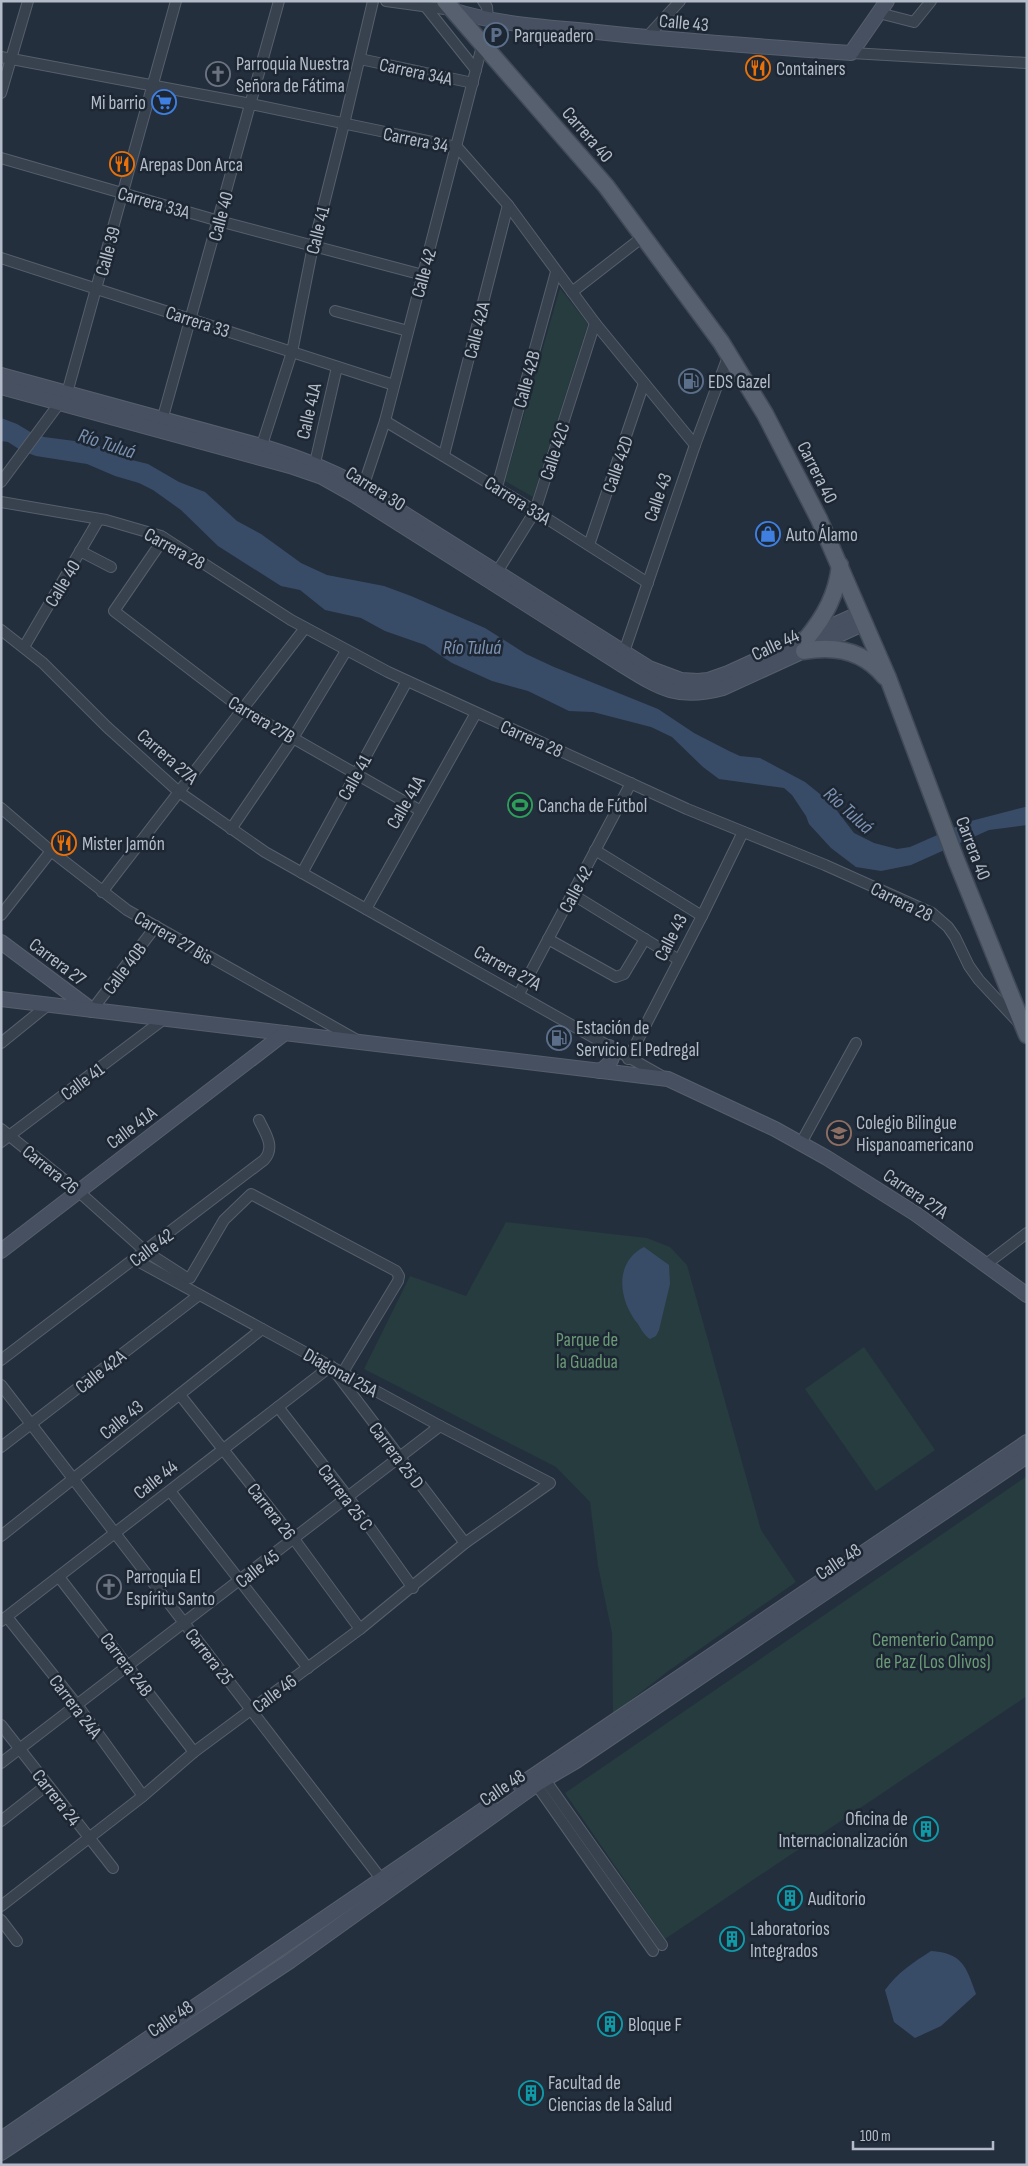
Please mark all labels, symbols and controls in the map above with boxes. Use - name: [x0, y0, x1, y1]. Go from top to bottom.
- street label: Calle 43: [658, 10, 710, 37]
- parking icon: Parqueadero: [483, 22, 509, 48]
- place label: Parqueadero: [514, 25, 594, 48]
- place label: Parroquia Nuestra Señora de Fátima: [236, 53, 350, 98]
- street label: Carrera 34A: [377, 54, 455, 92]
- restaurant icon: Containers: [745, 55, 771, 81]
- place label: Containers: [776, 58, 846, 81]
- church icon: Parroquia Nuestra Señora de Fátima: [205, 61, 231, 87]
- supermarket icon: Mi barrio: [151, 89, 177, 115]
- place label: Mi barrio: [91, 92, 146, 115]
- street label: Carrera 40: [556, 102, 617, 168]
- street label: Carrera 34: [381, 123, 450, 158]
- restaurant icon: Arepas Don Arca: [109, 151, 135, 177]
- place label: Arepas Don Arca: [139, 154, 243, 177]
- street label: Carrera 33A: [115, 182, 193, 225]
- street label: Calle 40: [204, 189, 239, 244]
- street label: Calle 41: [301, 204, 336, 257]
- street label: Calle 39: [91, 224, 126, 279]
- street label: Calle 42: [407, 246, 442, 300]
- street label: Calle 42A: [459, 299, 496, 361]
- street label: Carrera 33: [163, 301, 232, 344]
- street label: Calle 42B: [509, 348, 546, 411]
- fuel station icon: EDS Gazel: [678, 368, 704, 394]
- place label: EDS Gazel: [708, 371, 771, 394]
- street label: Calle 41A: [292, 380, 327, 442]
- street label: Calle 42C: [535, 420, 575, 483]
- water label: Río Tuluá: [75, 423, 138, 464]
- street label: Calle 42D: [598, 433, 639, 496]
- street label: Carrera 40: [791, 438, 842, 507]
- street label: Carrera 30: [341, 462, 409, 517]
- street label: Calle 43: [639, 470, 677, 525]
- street label: Carrera 33A: [480, 472, 555, 531]
- shop icon: Auto Álamo: [755, 521, 781, 547]
- street label: Carrera 28: [140, 523, 209, 575]
- place label: Auto Álamo: [785, 524, 858, 547]
- street label: Calle 40: [40, 556, 86, 611]
- street label: Calle 44: [748, 624, 803, 666]
- water label: Río Tuluá: [443, 636, 501, 660]
- street label: Carrera 27B: [224, 691, 299, 749]
- street label: Carrera 28: [497, 715, 566, 763]
- street label: Carrera 27A: [132, 724, 203, 790]
- street label: Calle 41: [333, 751, 377, 805]
- street label: Calle 41A: [382, 772, 431, 833]
- water label: Río Tuluá: [819, 782, 878, 839]
- sports icon: Cancha de Fútbol: [507, 792, 533, 818]
- place label: Cancha de Fútbol: [538, 795, 647, 818]
- street label: Carrera 40: [950, 813, 995, 884]
- restaurant icon: Mister Jamón: [51, 830, 77, 856]
- place label: Mister Jamón: [82, 833, 165, 856]
- street label: Calle 42: [554, 862, 598, 917]
- street label: Carrera 28: [867, 878, 936, 927]
- street label: Carrera 27 Bis: [130, 907, 217, 970]
- street label: Calle 43: [650, 910, 693, 965]
- street label: Carrera 27: [24, 933, 90, 991]
- street label: Calle 40B: [98, 938, 152, 999]
- street label: Carrera 27A: [470, 941, 546, 997]
- place label: Estación de Servicio El Pedregal: [576, 1017, 699, 1062]
- fuel station icon: Estación de Servicio El Pedregal: [546, 1025, 572, 1051]
- street label: Calle 41: [57, 1058, 109, 1106]
- street label: Calle 41A: [102, 1101, 162, 1155]
- place label: Colegio Bilingue Hispanoamericano: [856, 1112, 974, 1157]
- school or university icon: Colegio Bilingue Hispanoamericano: [826, 1120, 852, 1146]
- street label: Carrera 26: [17, 1140, 83, 1200]
- street label: Carrera 27A: [878, 1164, 953, 1225]
- street label: Calle 42: [125, 1224, 179, 1272]
- park label: Parque de la Guadua: [556, 1329, 618, 1374]
- street label: Diagonal 25A: [299, 1344, 382, 1403]
- street label: Calle 42A: [71, 1345, 132, 1399]
- street label: Calle 43: [95, 1396, 149, 1445]
- street label: Carrera 25 D: [363, 1418, 428, 1494]
- street label: Calle 44: [129, 1456, 183, 1505]
- street label: Carrera 25 C: [312, 1460, 377, 1536]
- street label: Carrera 26: [241, 1479, 300, 1545]
- street label: Calle 48: [812, 1539, 866, 1586]
- street label: Calle 45: [231, 1545, 285, 1594]
- place label: Parroquia El Espíritu Santo: [126, 1566, 215, 1611]
- church icon: Parroquia El Espíritu Santo: [96, 1574, 122, 1600]
- street label: Carrera 25: [180, 1624, 238, 1690]
- street label: Carrera 24B: [94, 1628, 157, 1701]
- park label: Cementerio Campo de Paz (Los Olivos): [872, 1629, 994, 1674]
- street label: Calle 46: [248, 1670, 302, 1718]
- street label: Carrera 24A: [43, 1671, 107, 1744]
- street label: Carrera 24: [27, 1765, 85, 1831]
- street label: Calle 48: [476, 1765, 530, 1812]
- place label: Oficina de Internacionalización: [778, 1808, 908, 1853]
- building icon: Oficina de Internacionalización: [913, 1816, 939, 1842]
- building icon: Auditorio: [777, 1885, 803, 1911]
- place label: Auditorio: [807, 1888, 866, 1911]
- place label: Laboratorios Integrados: [750, 1918, 830, 1963]
- building icon: Laboratorios Integrados: [719, 1926, 745, 1952]
- street label: Calle 48: [144, 1996, 198, 2043]
- building icon: Bloque F: [597, 2011, 623, 2037]
- place label: Bloque F: [628, 2014, 682, 2037]
- place label: Facultad de Ciencias de la Salud: [548, 2072, 672, 2117]
- building icon: Facultad de Ciencias de la Salud: [518, 2080, 544, 2106]
- scale bar: [853, 2118, 993, 2150]
- text: 100 m: [860, 2127, 891, 2146]

